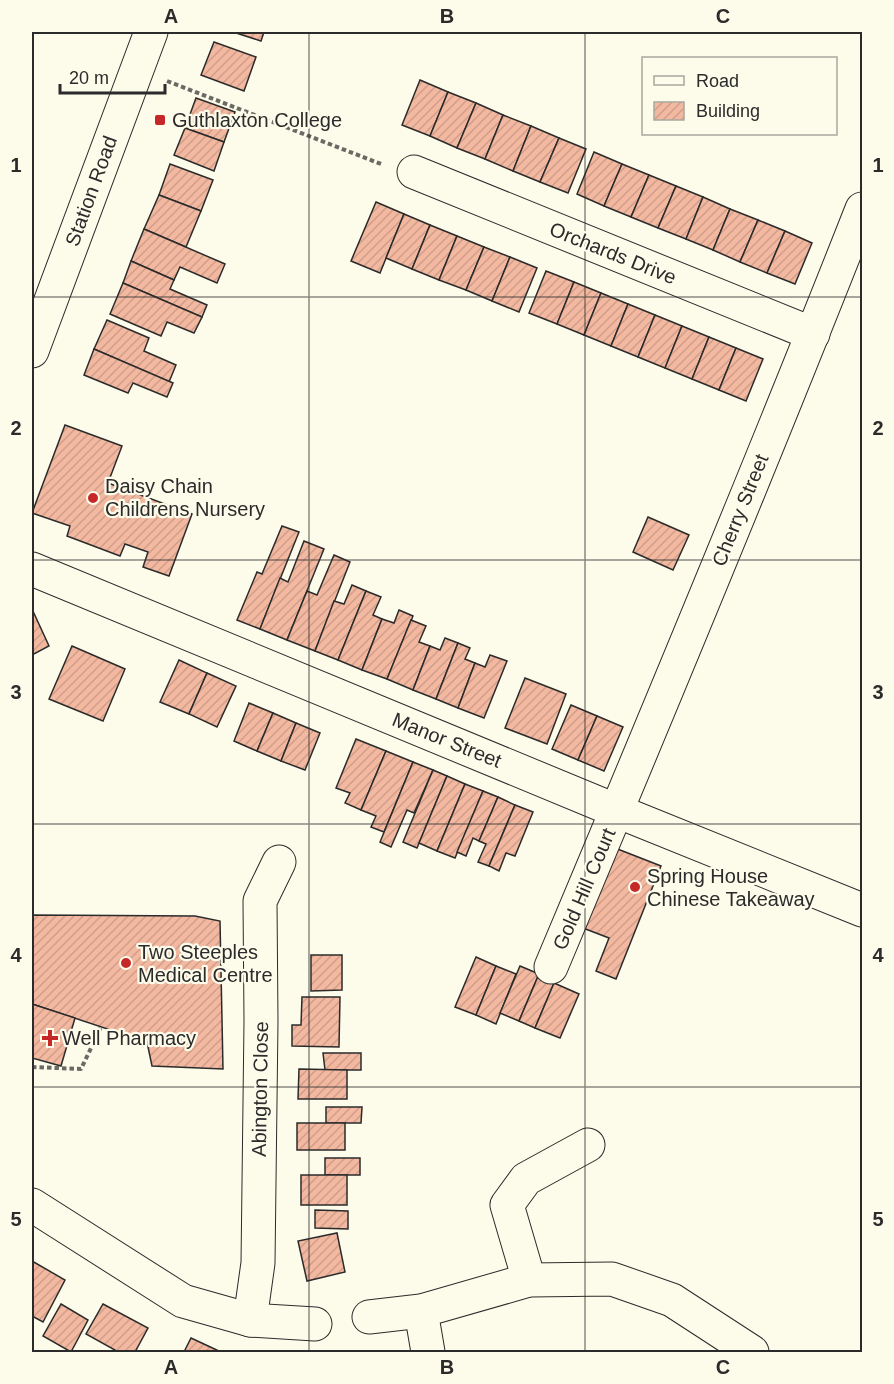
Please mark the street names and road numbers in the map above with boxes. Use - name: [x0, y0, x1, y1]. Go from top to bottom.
- street label: Station Road: [61, 133, 121, 249]
- street label: Orchards Drive: [547, 218, 679, 288]
- street label: Cherry Street: [708, 450, 773, 569]
- street label: Manor Street: [389, 708, 505, 772]
- street label: Gold Hill Court: [548, 824, 620, 953]
- street label: Abington Close: [248, 1021, 272, 1157]

